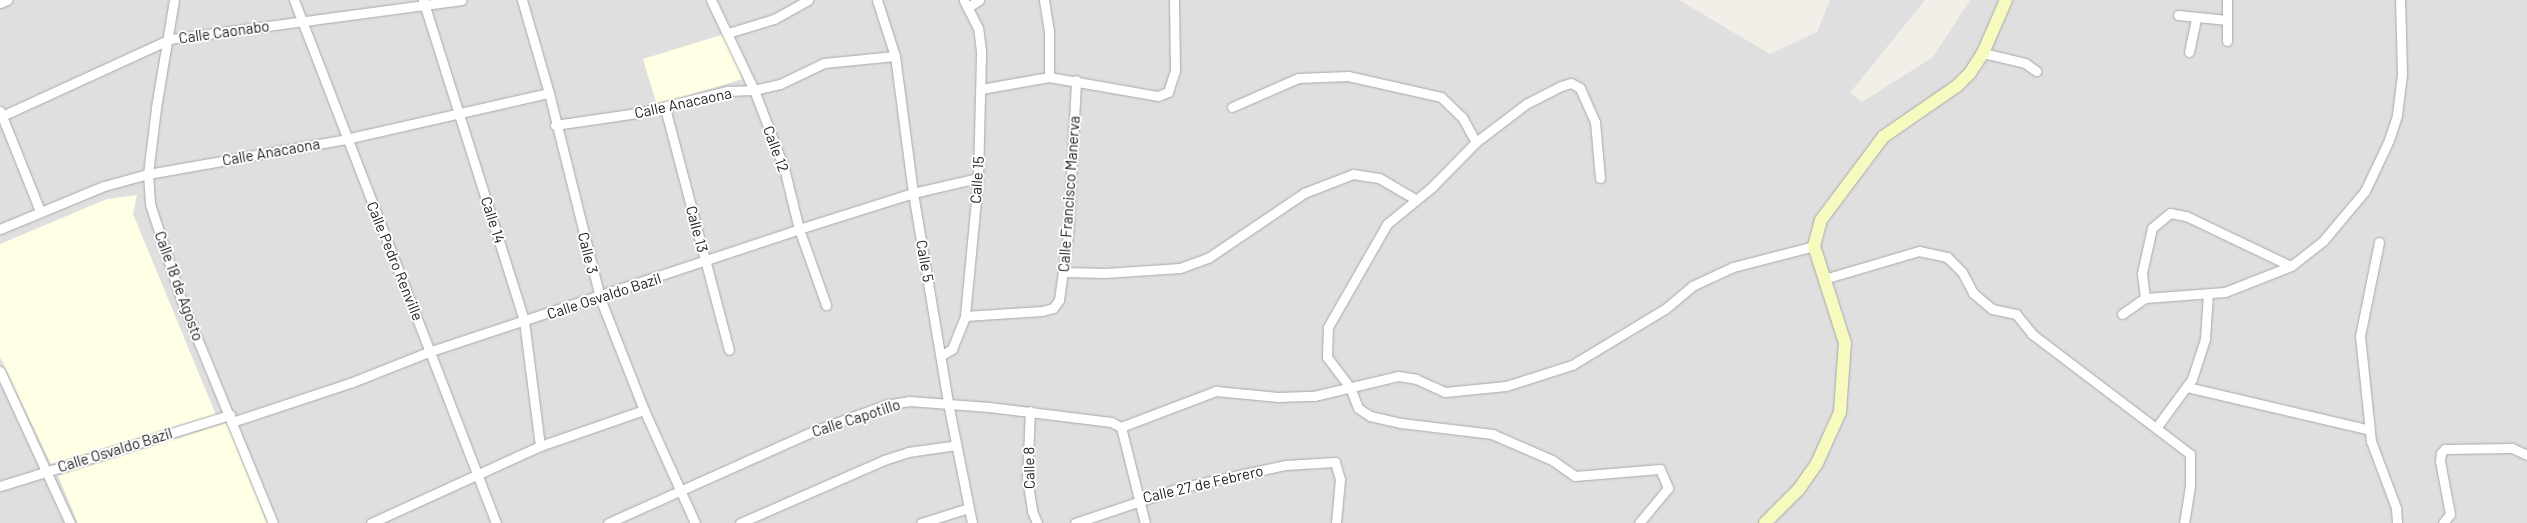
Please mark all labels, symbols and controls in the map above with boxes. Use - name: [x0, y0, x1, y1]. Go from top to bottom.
- street label: Calle Caonabo: [177, 17, 271, 47]
- street label: Calle Anacaona: [633, 84, 733, 122]
- street label: Calle Francisco Manerva: [1055, 115, 1083, 273]
- street label: Calle 12: [759, 123, 793, 175]
- street label: Calle Anacaona: [221, 135, 321, 169]
- street label: Calle 15: [966, 156, 988, 204]
- street label: Calle 14: [477, 194, 509, 246]
- street label: Calle Pedro Renville: [363, 199, 427, 323]
- street label: Calle 13: [682, 204, 712, 254]
- street label: Calle 18 de Agosto: [151, 229, 207, 343]
- street label: Calle 3: [574, 230, 602, 276]
- street label: Calle 5: [912, 239, 938, 283]
- street label: Calle Osvaldo Bazil: [545, 269, 663, 323]
- street label: Calle Capotillo: [810, 395, 902, 441]
- street label: Calle Osvaldo Bazil: [55, 424, 175, 476]
- street label: Calle 8: [1020, 447, 1038, 489]
- street label: Calle 27 de Febrero: [1141, 461, 1265, 507]

